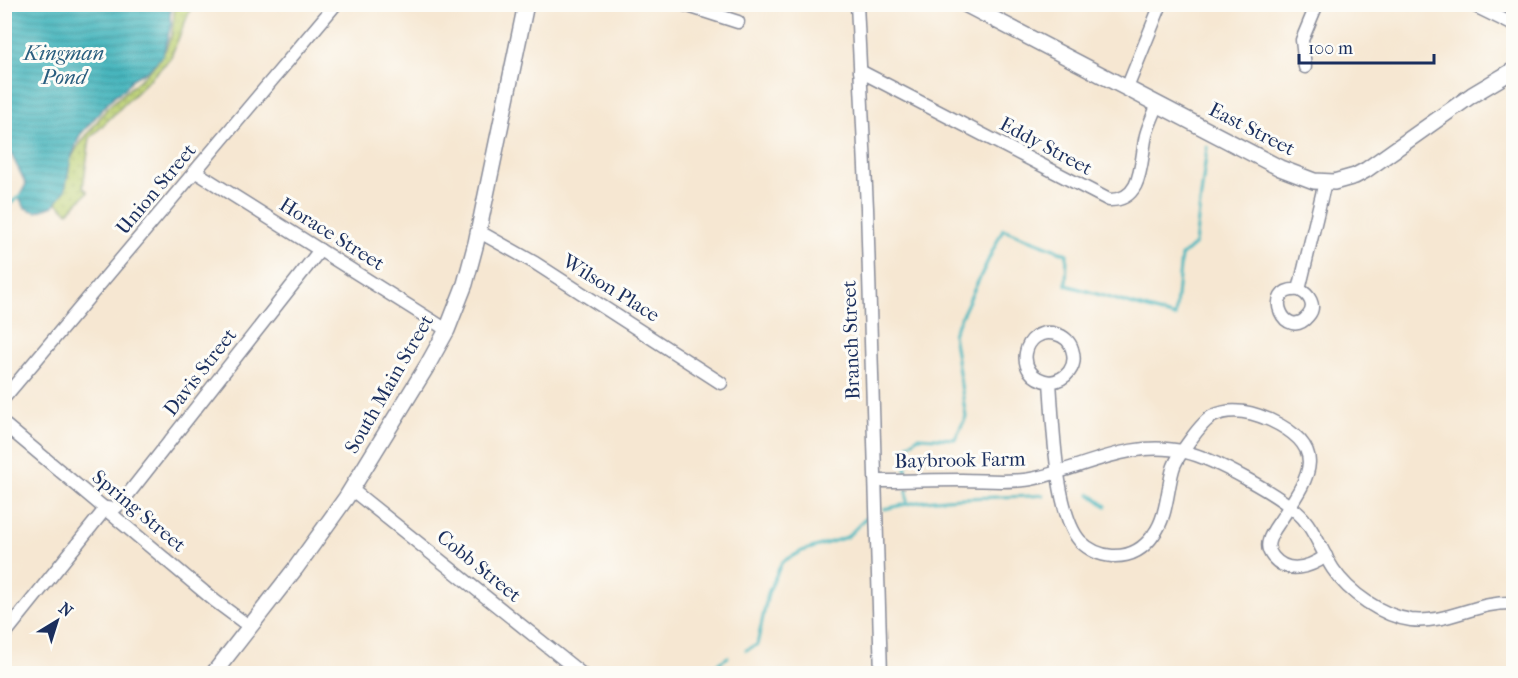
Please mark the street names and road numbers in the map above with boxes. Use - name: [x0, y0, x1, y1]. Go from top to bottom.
- street label: East Street: [1205, 98, 1299, 160]
- street label: Eddy Street: [996, 112, 1096, 180]
- street label: Union Street: [111, 139, 201, 239]
- street label: Horace Street: [275, 193, 389, 275]
- street label: Wilson Place: [557, 249, 664, 327]
- street label: Branch Street: [837, 280, 865, 400]
- street label: South Main Street: [340, 311, 438, 457]
- street label: Davis Street: [159, 324, 241, 420]
- street label: Baybrook Farm: [894, 447, 1026, 473]
- street label: Spring Street: [88, 465, 190, 557]
- street label: Cobb Street: [432, 525, 526, 607]

